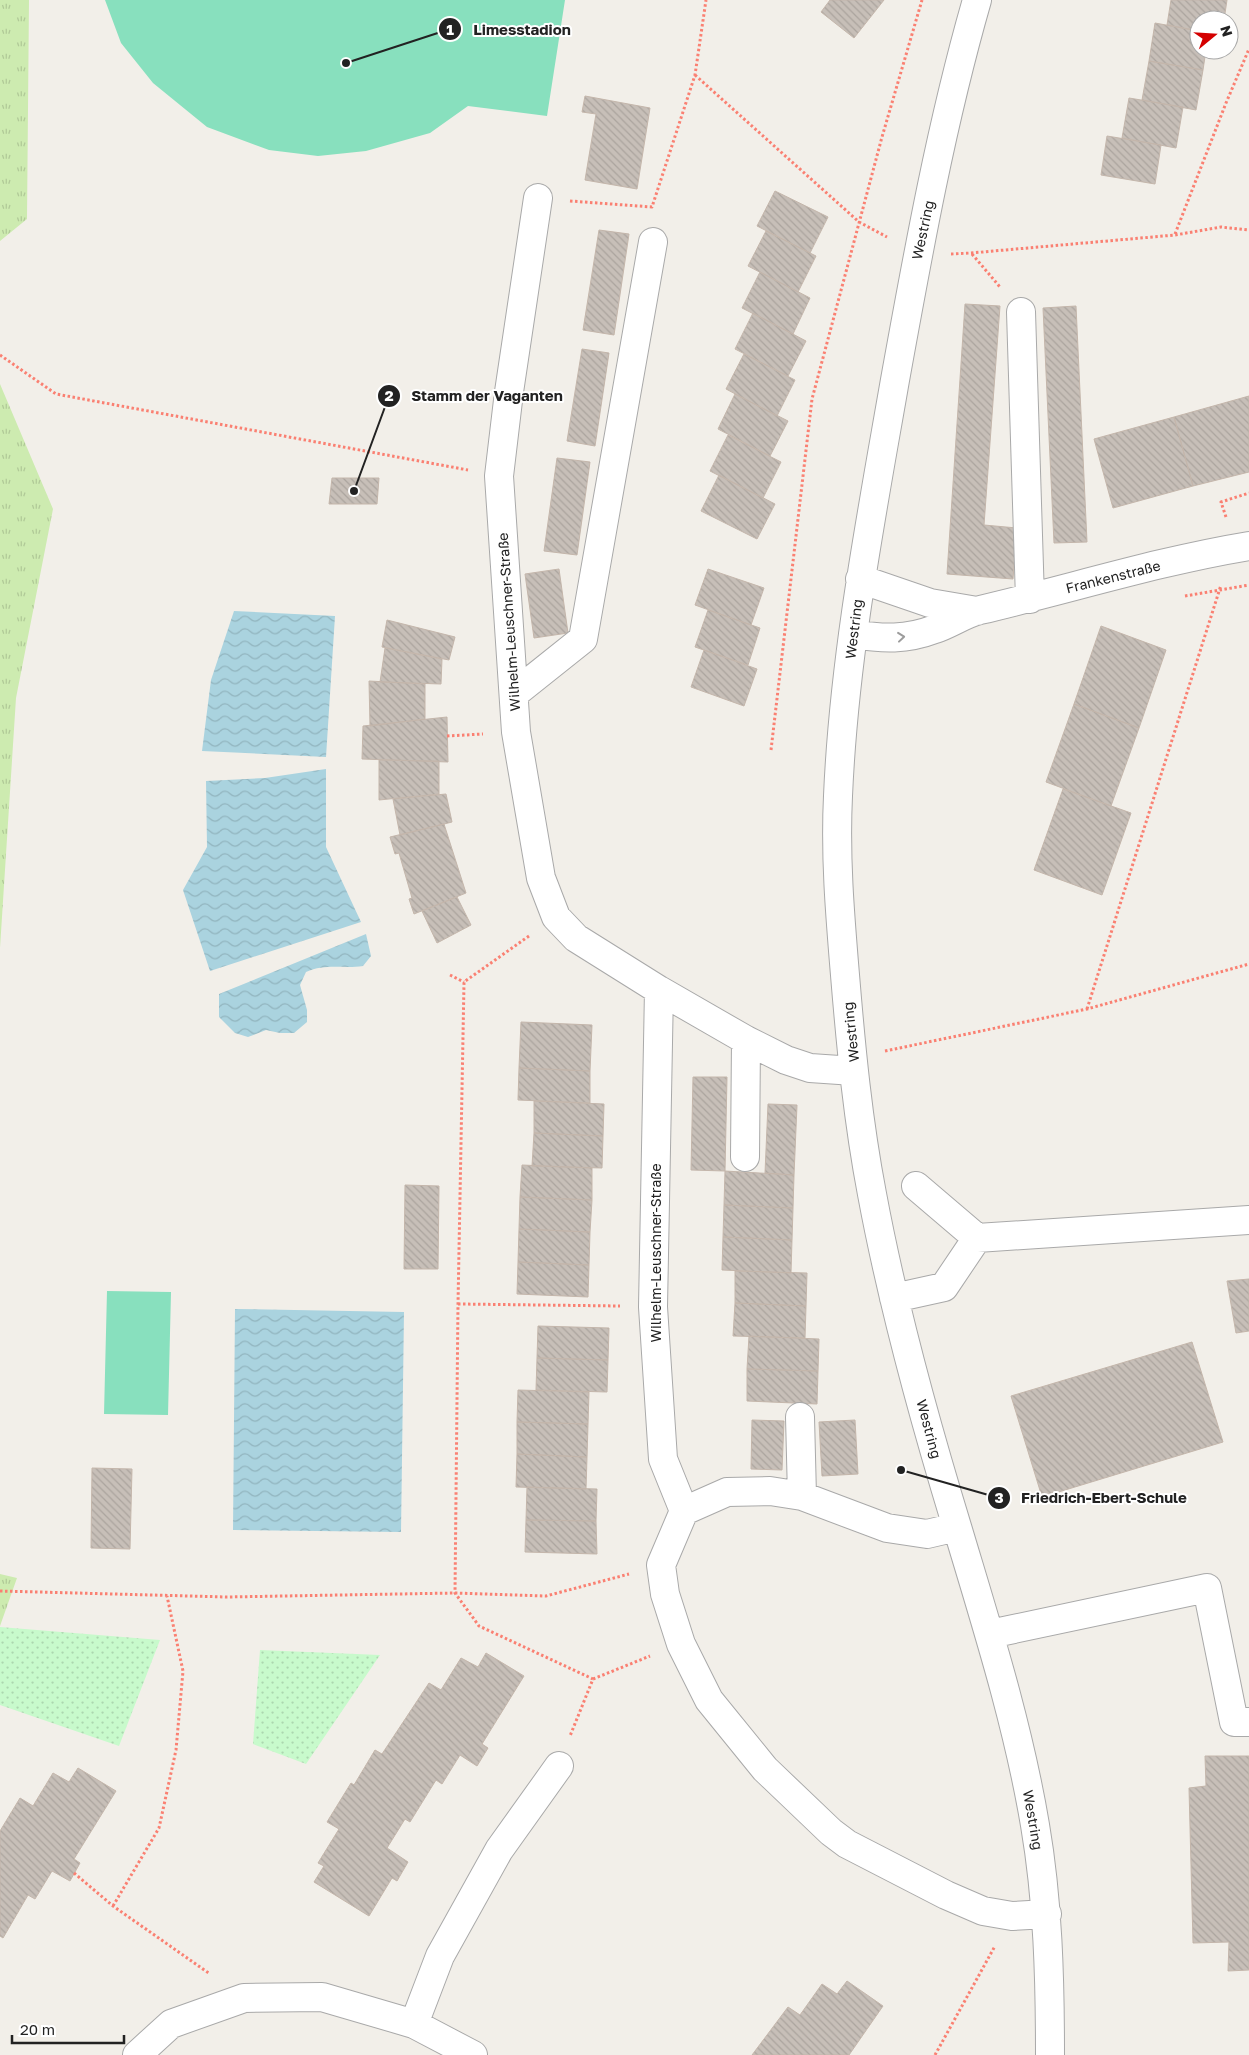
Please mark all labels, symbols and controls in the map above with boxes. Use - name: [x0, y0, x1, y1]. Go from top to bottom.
- north arrow: [1189, 10, 1239, 60]
- callout: Limesstadion: [438, 14, 580, 44]
- text: 1: [446, 20, 454, 38]
- text: Limesstadion: [473, 20, 571, 38]
- text: N: [1217, 23, 1237, 39]
- street label: Westring: [908, 199, 937, 261]
- callout: Stamm der Vaganten: [377, 381, 573, 411]
- text: 2: [384, 386, 394, 404]
- text: Stamm der Vaganten: [411, 386, 563, 404]
- street label: Wilhelm-Leuschner-Straße: [494, 532, 523, 712]
- street label: Frankenstraße: [1064, 557, 1162, 596]
- street label: Westring: [841, 598, 866, 660]
- one-way arrow: [898, 632, 906, 643]
- street label: Westring: [839, 1001, 862, 1063]
- street label: Wilhelm-Leuschner-Straße: [647, 1163, 664, 1343]
- street label: Westring: [913, 1397, 946, 1460]
- callout: Friedrich-Ebert-Schule: [987, 1483, 1197, 1513]
- text: 3: [994, 1488, 1004, 1506]
- text: Friedrich-Ebert-Schule: [1021, 1488, 1187, 1506]
- street label: Westring: [1020, 1789, 1047, 1851]
- scale bar: [12, 2012, 125, 2044]
- text: 20 m: [20, 2020, 55, 2038]

